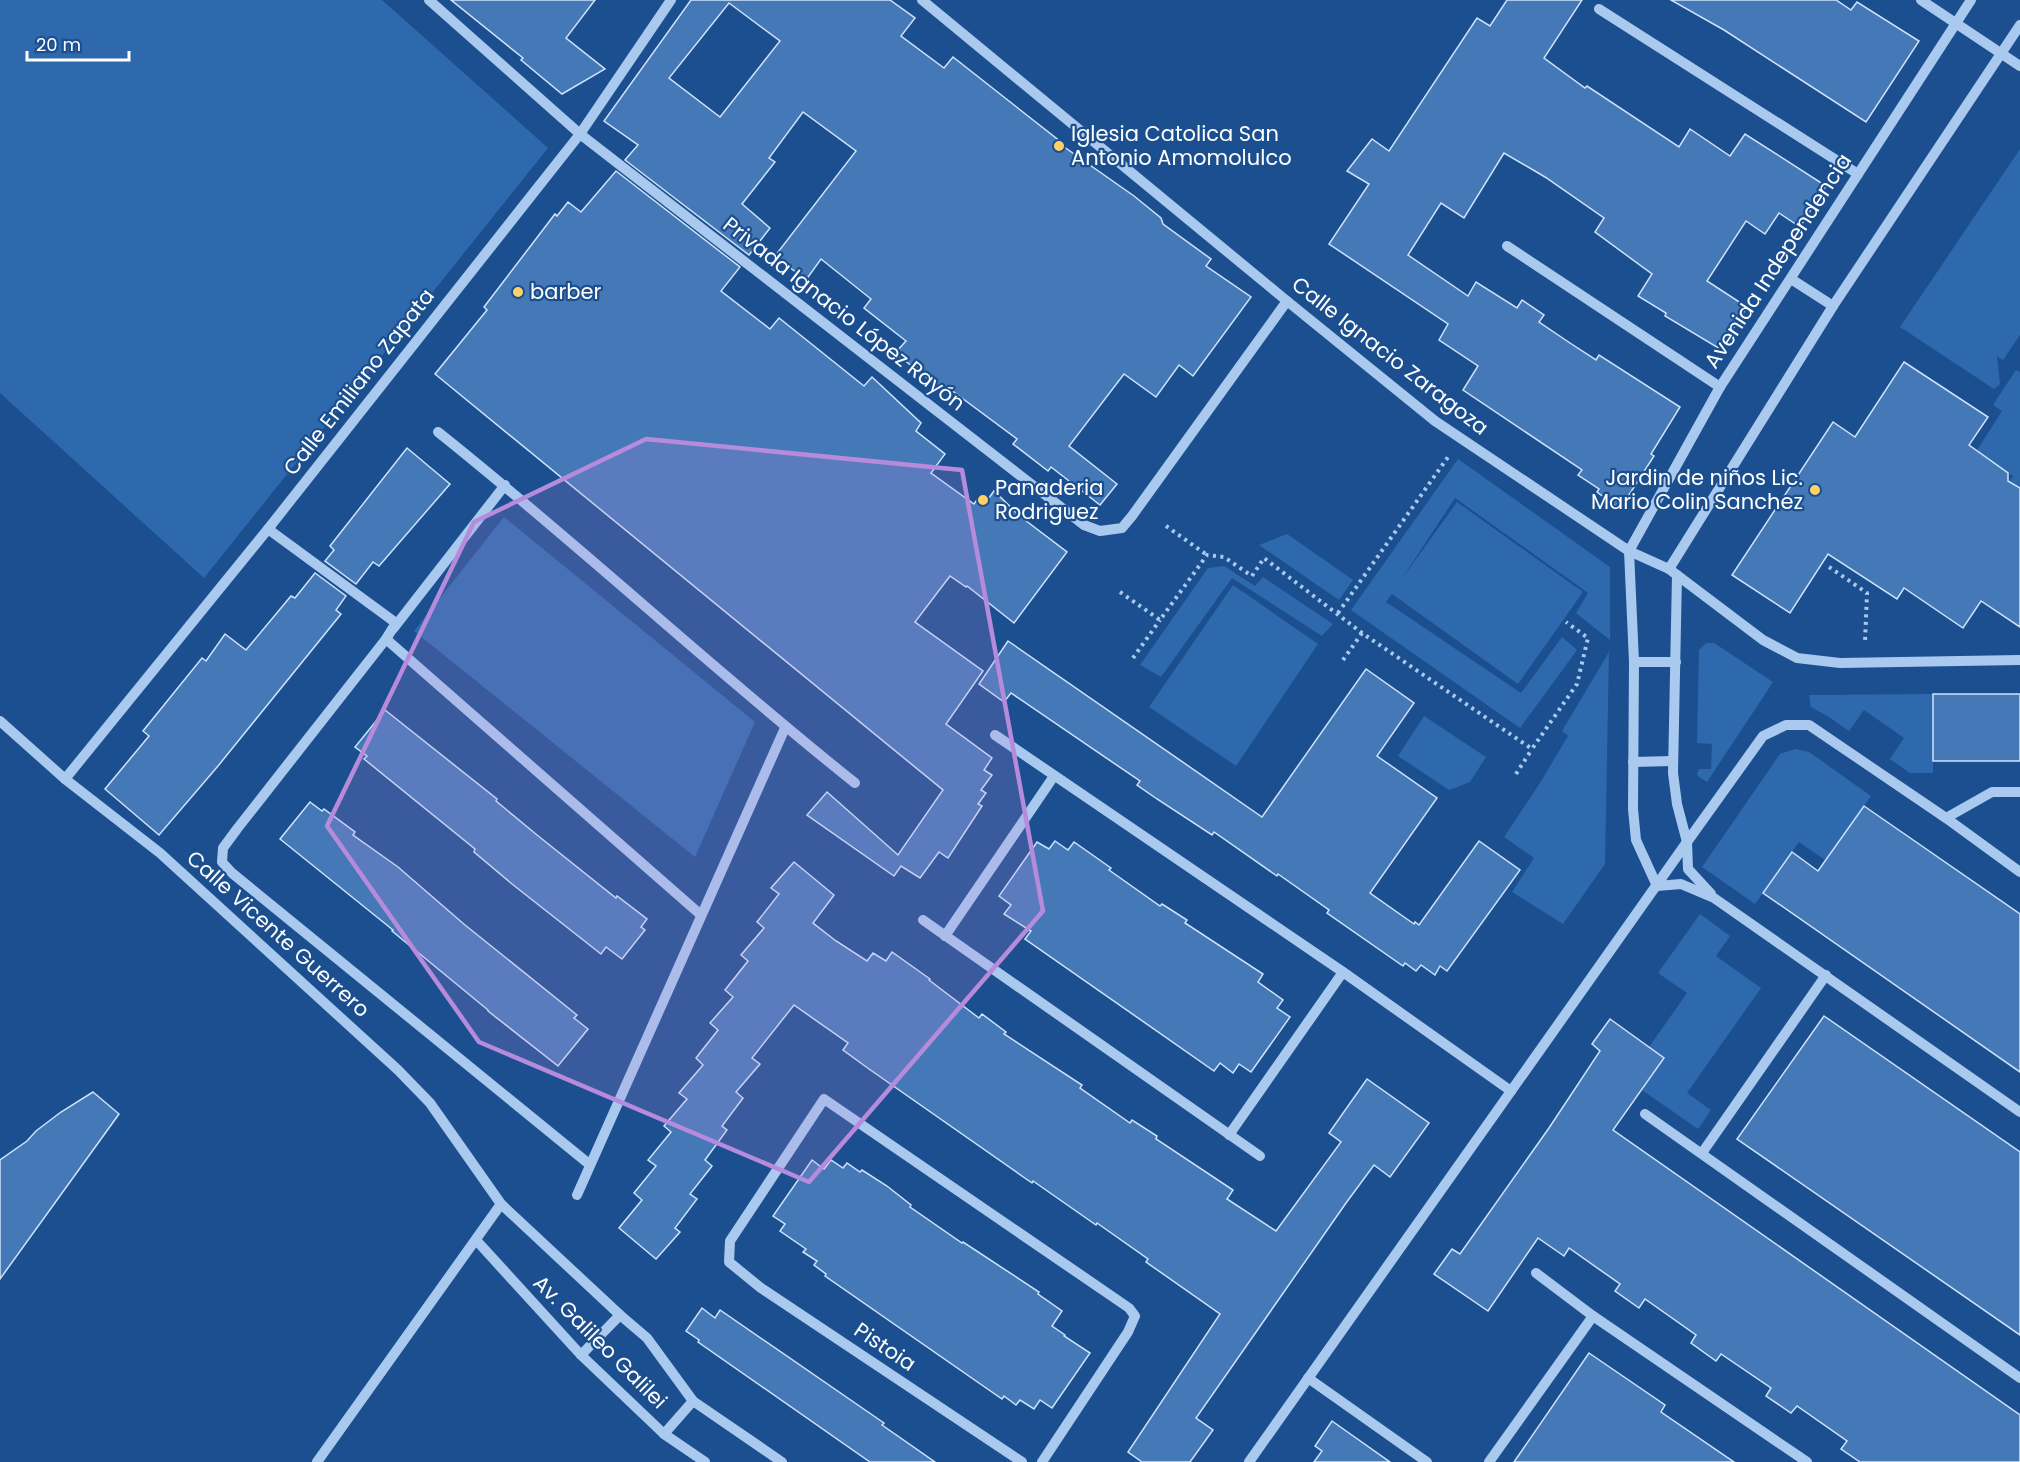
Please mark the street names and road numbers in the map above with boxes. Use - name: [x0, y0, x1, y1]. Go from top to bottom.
- street label: Avenida Independencia: [1697, 148, 1858, 374]
- street label: Privada Ignacio López Rayón: [717, 210, 971, 417]
- street label: Calle Ignacio Zaragoza: [1286, 270, 1495, 442]
- street label: Calle Emiliano Zapata: [276, 282, 441, 481]
- street label: Calle Vicente Guerrero: [181, 844, 376, 1024]
- street label: Av. Galileo Galilei: [527, 1268, 674, 1415]
- street label: Pistoia: [849, 1315, 922, 1378]

